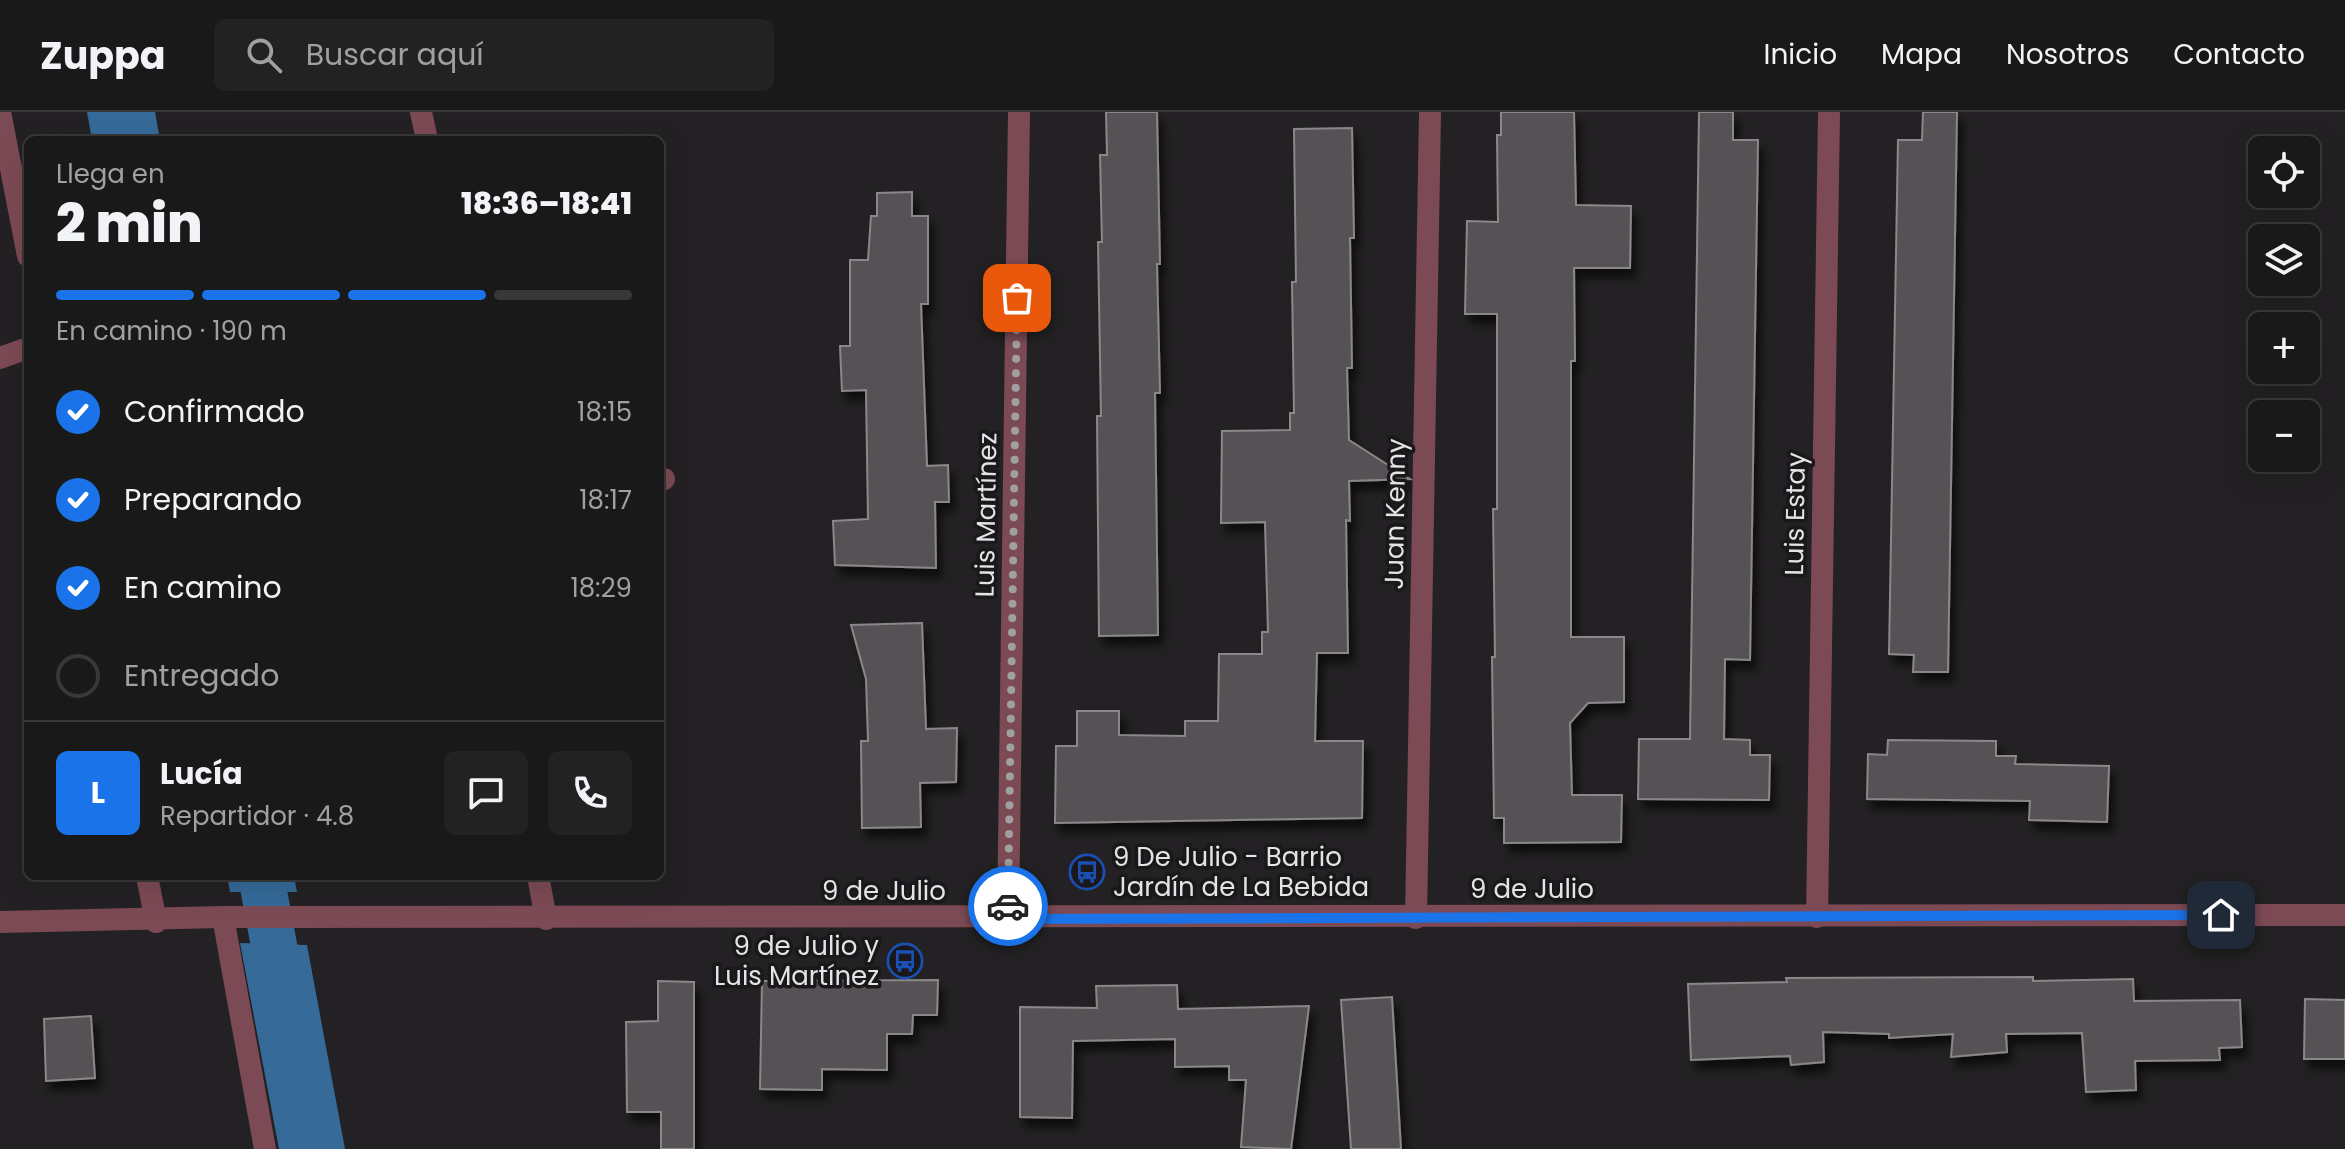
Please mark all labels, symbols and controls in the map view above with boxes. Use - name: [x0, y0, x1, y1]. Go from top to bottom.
- search box: [214, 19, 774, 91]
- text: Zuppa: [40, 29, 166, 82]
- icon: search: [242, 33, 286, 77]
- text: Buscar aquí: [306, 33, 484, 76]
- text: Inicio: [1764, 35, 1837, 74]
- text: Mapa: [1881, 35, 1962, 74]
- text: Nosotros: [2006, 35, 2129, 74]
- text: Contacto: [2173, 35, 2305, 74]
- map controls: [2248, 136, 2320, 472]
- button: locate: [2248, 136, 2320, 208]
- text: Llega en: [56, 156, 165, 192]
- text: 18:36–18:41: [461, 182, 632, 225]
- text: 2 min: [56, 187, 203, 260]
- button: layers: [2248, 224, 2320, 296]
- pin: [983, 264, 1051, 332]
- icon: bag: [995, 276, 1039, 320]
- button: +: [2248, 312, 2320, 384]
- text: En camino · 190 m: [56, 313, 287, 349]
- icon: check: [56, 390, 100, 434]
- text: Confirmado: [124, 390, 305, 433]
- text: 18:15: [577, 394, 632, 430]
- button: −: [2248, 400, 2320, 472]
- street label: Luis Martínez: [967, 432, 1005, 598]
- street label: Juan Kenny: [1376, 438, 1414, 590]
- street label: Luis Estay: [1776, 452, 1814, 576]
- icon: check: [56, 478, 100, 522]
- text: Preparando: [124, 478, 302, 521]
- text: 18:17: [579, 482, 632, 518]
- icon: check: [56, 566, 100, 610]
- text: En camino: [124, 566, 282, 609]
- text: 18:29: [570, 570, 632, 606]
- text: Entregado: [124, 654, 279, 697]
- button: chat: [444, 751, 528, 835]
- button: phone: [548, 751, 632, 835]
- text: Lucía: [160, 752, 243, 795]
- text: L: [91, 771, 105, 814]
- text: Repartidor · 4.8: [160, 798, 354, 834]
- place label: 9 De Julio - Barrio Jardín de La Bebida: [1113, 839, 1369, 905]
- bus stop icon: 9 De Julio - Barrio Jardín de La Bebida: [1068, 853, 1106, 891]
- courier: [968, 866, 1048, 946]
- street label: 9 de Julio: [1470, 871, 1594, 907]
- street label: 9 de Julio: [822, 873, 946, 909]
- pin: [2187, 881, 2255, 949]
- icon: car: [986, 884, 1030, 928]
- icon: home: [2199, 893, 2243, 937]
- place label: 9 de Julio y Luis Martínez: [714, 928, 879, 994]
- bus stop icon: 9 de Julio y Luis Martínez: [886, 942, 924, 980]

